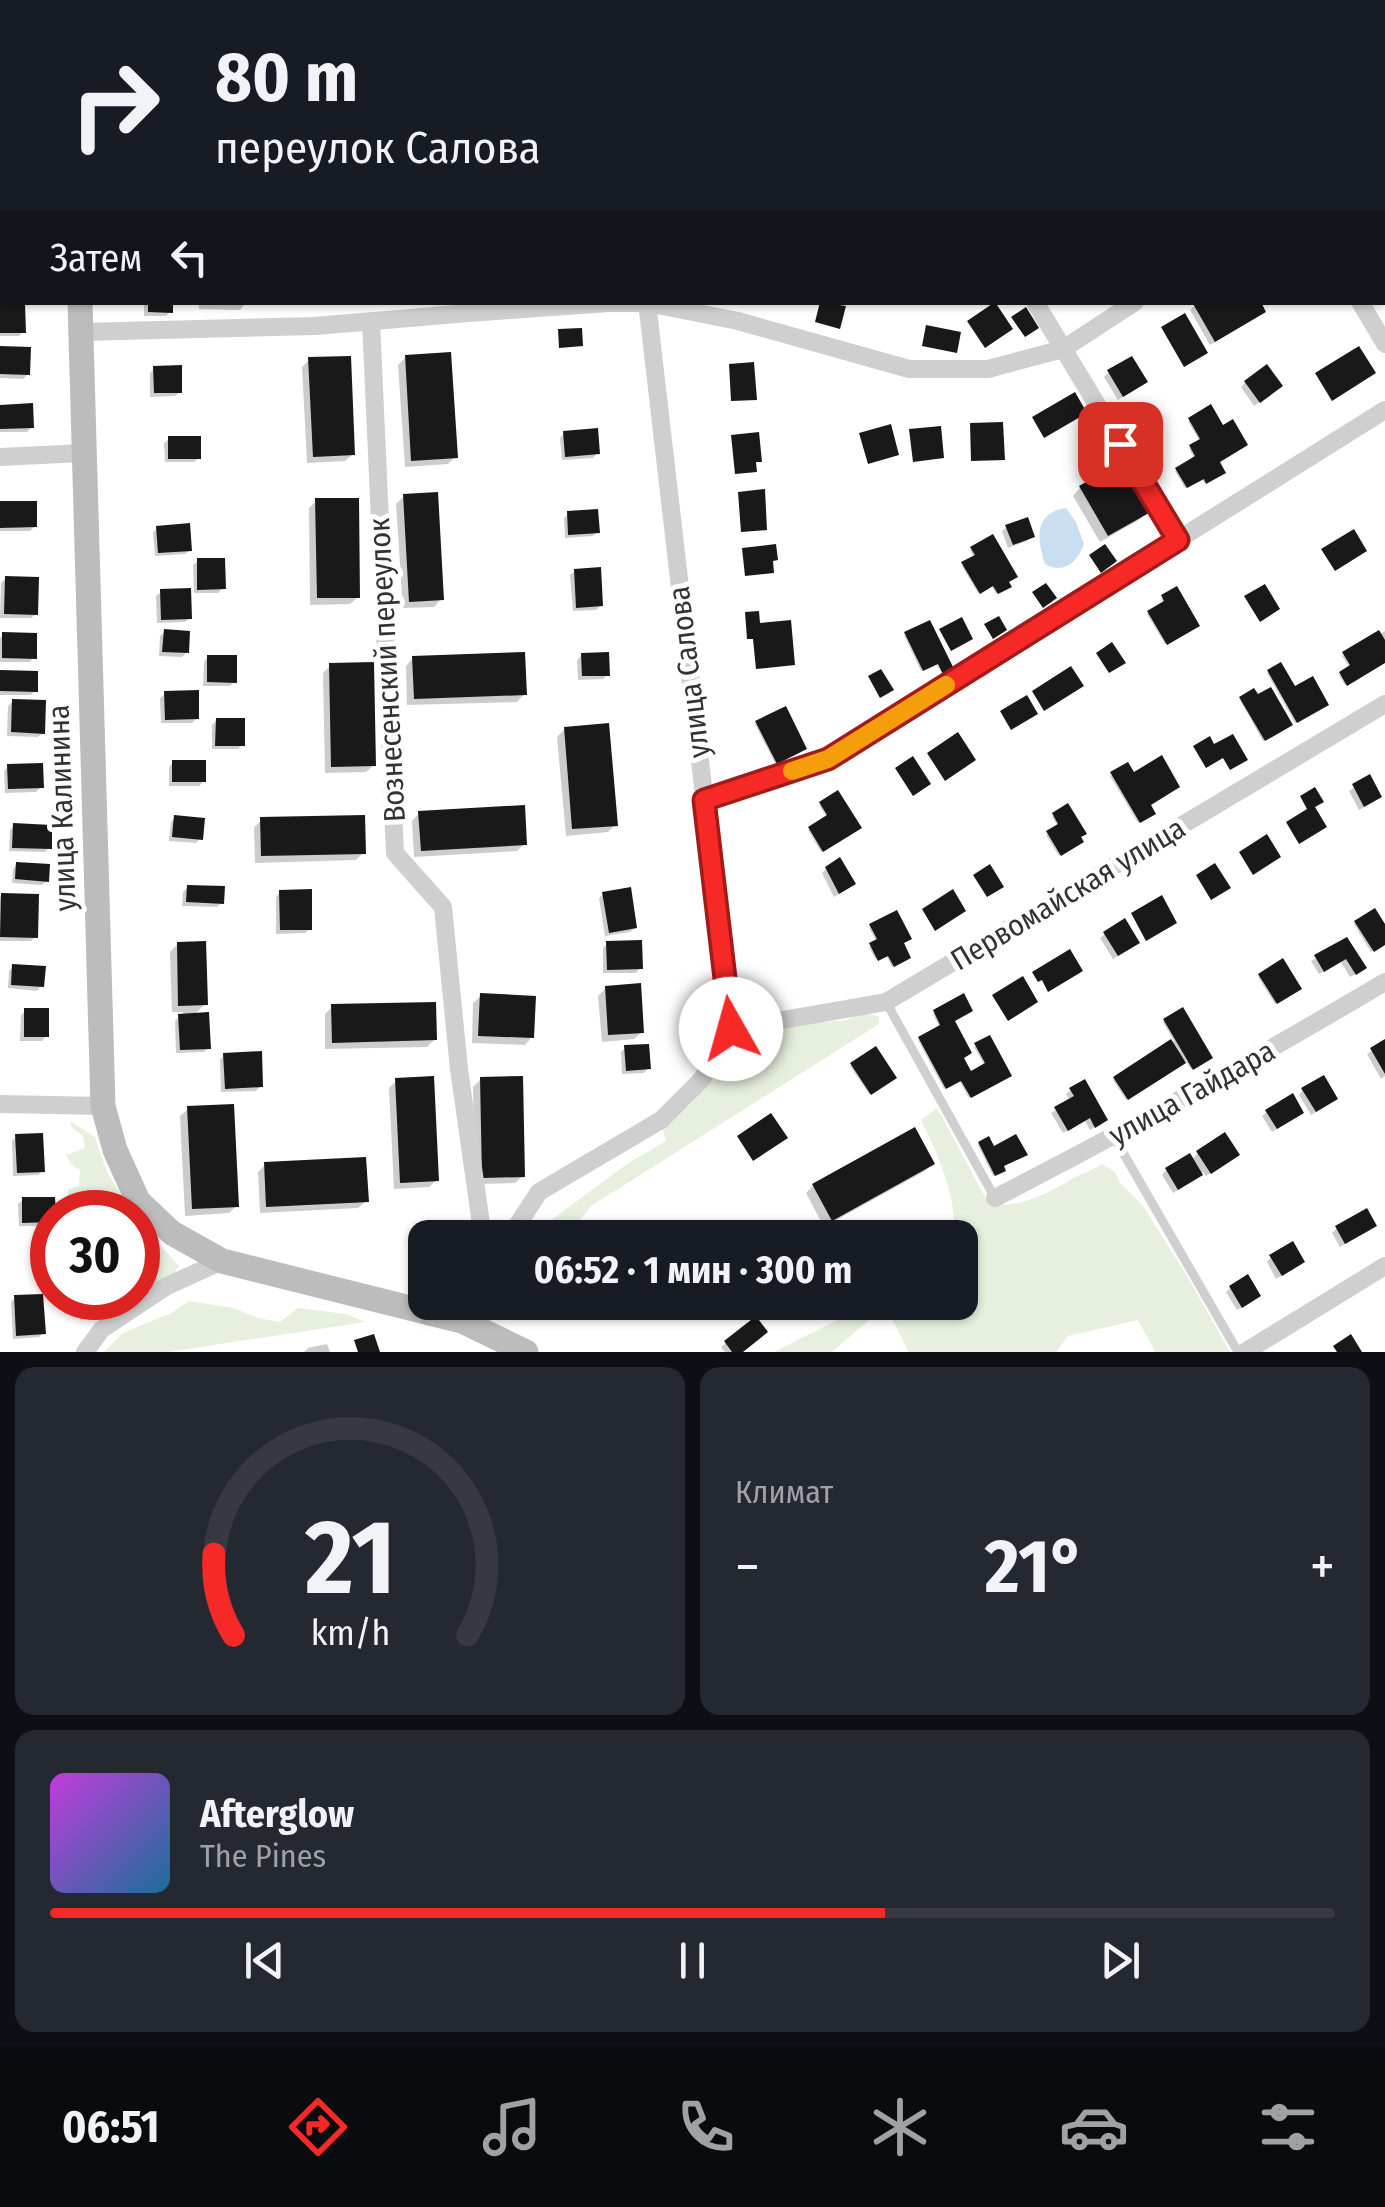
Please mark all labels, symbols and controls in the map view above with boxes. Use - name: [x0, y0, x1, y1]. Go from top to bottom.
- text: 80 m: [215, 36, 358, 120]
- icon: right: [50, 40, 180, 170]
- text: переулок Салова: [215, 121, 541, 175]
- icon: left: [162, 230, 217, 285]
- text: Затем: [50, 235, 142, 281]
- pin: [1078, 402, 1163, 487]
- icon: arrive: [1093, 417, 1148, 472]
- street label: Вознесенский переулок: [361, 517, 413, 823]
- street label: улица Салова: [661, 584, 717, 760]
- street label: улица Калинина: [40, 704, 84, 912]
- street label: Первомайская улица: [944, 810, 1192, 978]
- position arrow: [679, 977, 783, 1081]
- street label: улица Гайдара: [1103, 1033, 1281, 1153]
- speed limit sign: 30: [30, 1190, 160, 1320]
- text: 06:52 · 1 мин · 300 m: [534, 1247, 852, 1293]
- text: Климат: [735, 1473, 833, 1511]
- text: 21: [304, 1496, 395, 1621]
- text: 21°: [985, 1522, 1085, 1612]
- text: −: [735, 1534, 760, 1600]
- text: +: [1310, 1534, 1335, 1600]
- text: km/h: [310, 1612, 390, 1654]
- text: Afterglow: [200, 1791, 354, 1837]
- text: The Pines: [200, 1837, 326, 1875]
- icon: previous: [237, 1933, 292, 1988]
- icon: pause: [665, 1933, 720, 1988]
- icon: next: [1093, 1933, 1148, 1988]
- icon: directions: [283, 2092, 353, 2162]
- icon: music: [477, 2092, 547, 2162]
- icon: phone: [671, 2092, 741, 2162]
- icon: climate: [865, 2092, 935, 2162]
- icon: car: [1059, 2092, 1129, 2162]
- icon: filters: [1253, 2092, 1323, 2162]
- text: 06:51: [62, 2100, 159, 2154]

